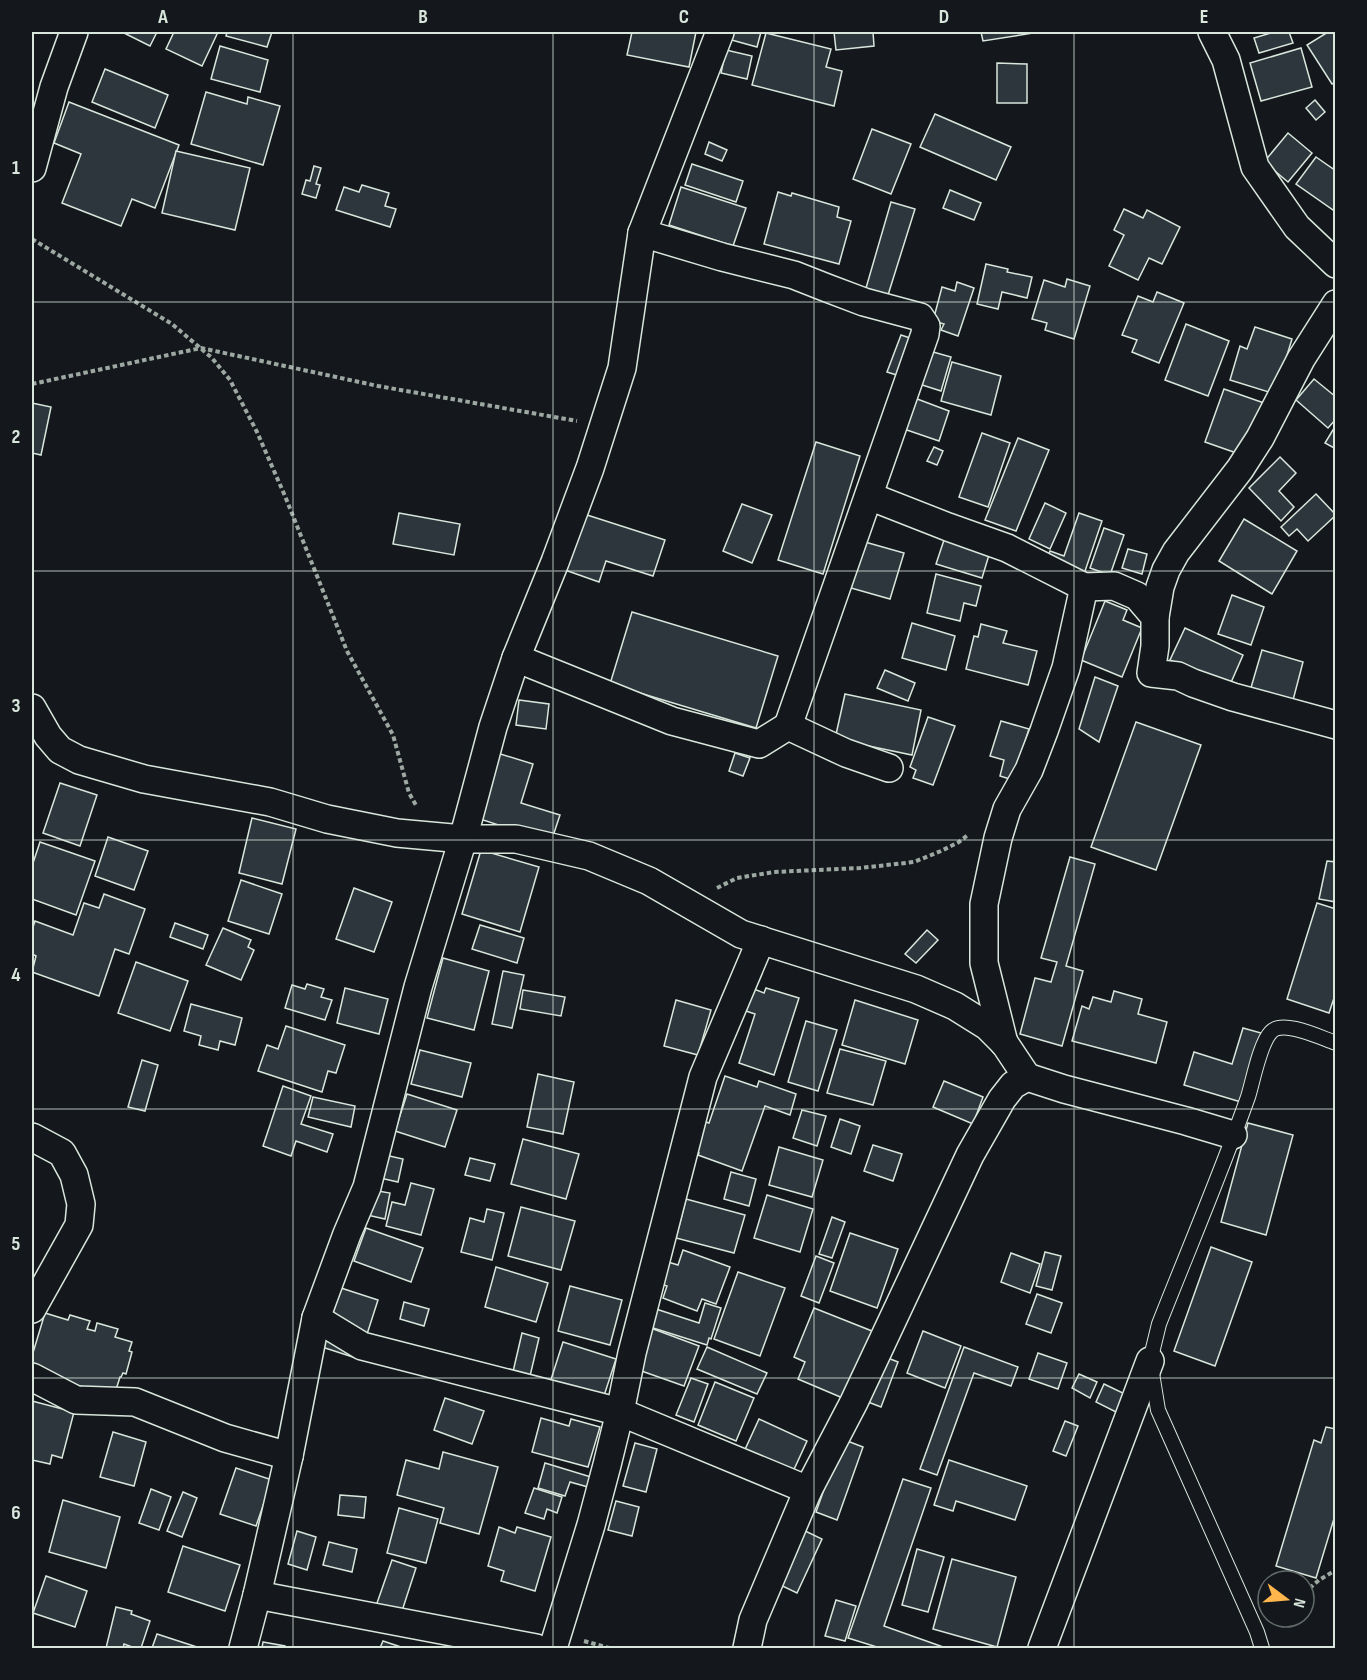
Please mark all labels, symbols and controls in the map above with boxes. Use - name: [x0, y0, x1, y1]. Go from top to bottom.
- text: A: [157, 5, 168, 29]
- text: B: [418, 5, 428, 29]
- text: C: [679, 5, 689, 29]
- text: D: [939, 5, 949, 29]
- text: E: [1200, 5, 1208, 29]
- text: 1: [12, 156, 20, 180]
- text: 2: [12, 425, 20, 449]
- text: 3: [12, 694, 21, 718]
- text: 4: [11, 963, 21, 987]
- text: 5: [12, 1232, 21, 1256]
- text: 6: [11, 1501, 21, 1525]
- north arrow: [1256, 1569, 1316, 1629]
- text: N: [1289, 1596, 1309, 1609]

